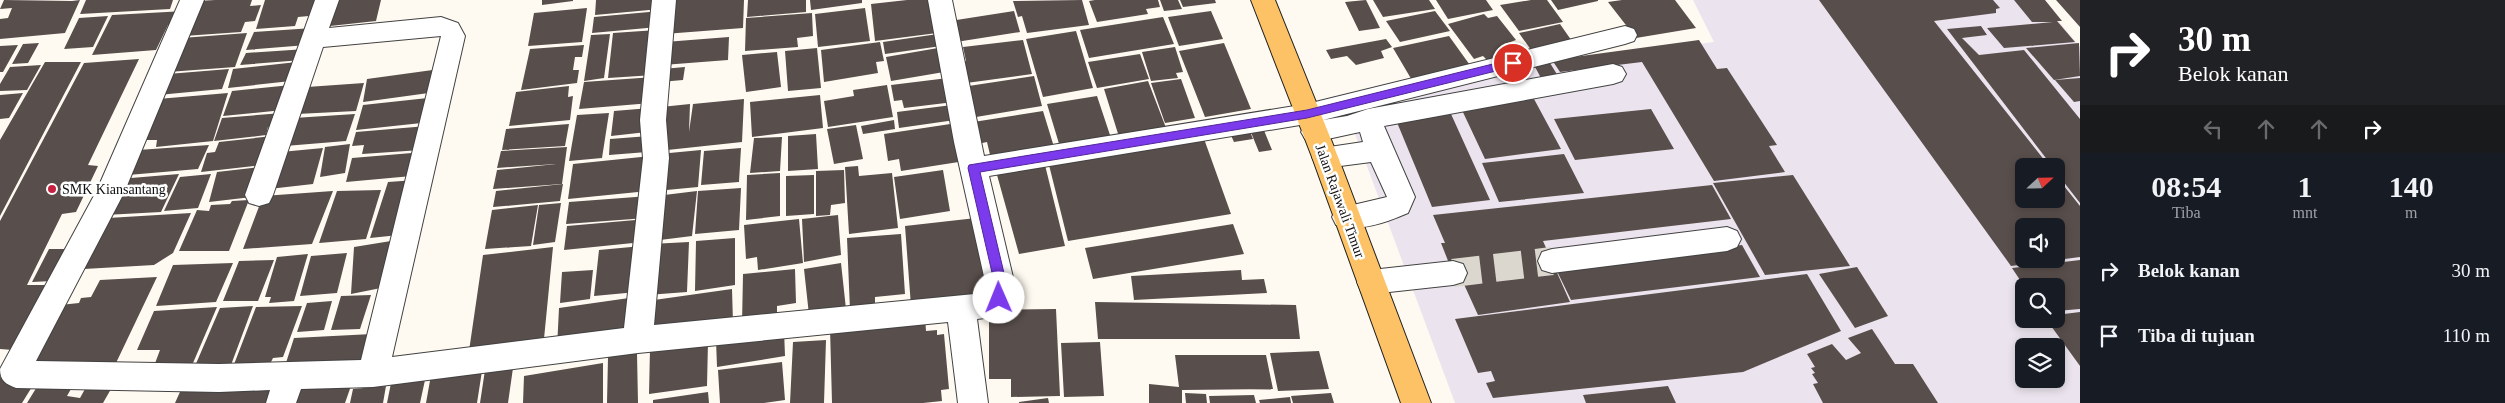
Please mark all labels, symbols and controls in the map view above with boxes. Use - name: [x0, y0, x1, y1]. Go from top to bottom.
- icon: right: [2095, 20, 2160, 85]
- text: 30 m: [2178, 20, 2251, 59]
- pin: [1492, 42, 1534, 84]
- icon: arrive: [1499, 49, 1527, 77]
- text: Belok kanan: [2178, 61, 2289, 86]
- icon: left: [2199, 115, 2227, 143]
- icon: ahead: [2252, 115, 2280, 143]
- icon: ahead: [2305, 115, 2333, 143]
- icon: right: [2358, 115, 2386, 143]
- street label: Jalan Rajawali Timur: [1312, 142, 1368, 260]
- north arrow: [2015, 158, 2065, 208]
- map controls: [2015, 158, 2065, 388]
- text: 08:54: [2151, 170, 2221, 203]
- text: 1: [2297, 170, 2312, 203]
- text: 140: [2389, 170, 2434, 203]
- place label: SMK Kiansantang: [62, 182, 166, 197]
- marker: SMK Kiansantang: [46, 183, 58, 195]
- text: Tiba: [2172, 204, 2201, 221]
- text: mnt: [2293, 204, 2317, 221]
- text: m: [2405, 204, 2417, 221]
- button: sound: [2015, 218, 2065, 268]
- icon: right: [2095, 257, 2123, 285]
- text: Belok kanan: [2138, 260, 2240, 281]
- text: 30 m: [2451, 260, 2490, 281]
- position arrow: [972, 271, 1024, 323]
- button: search: [2015, 278, 2065, 328]
- icon: arrive: [2095, 322, 2123, 350]
- text: Tiba di tujuan: [2138, 325, 2255, 346]
- text: 110 m: [2443, 325, 2490, 346]
- button: layers: [2015, 338, 2065, 388]

